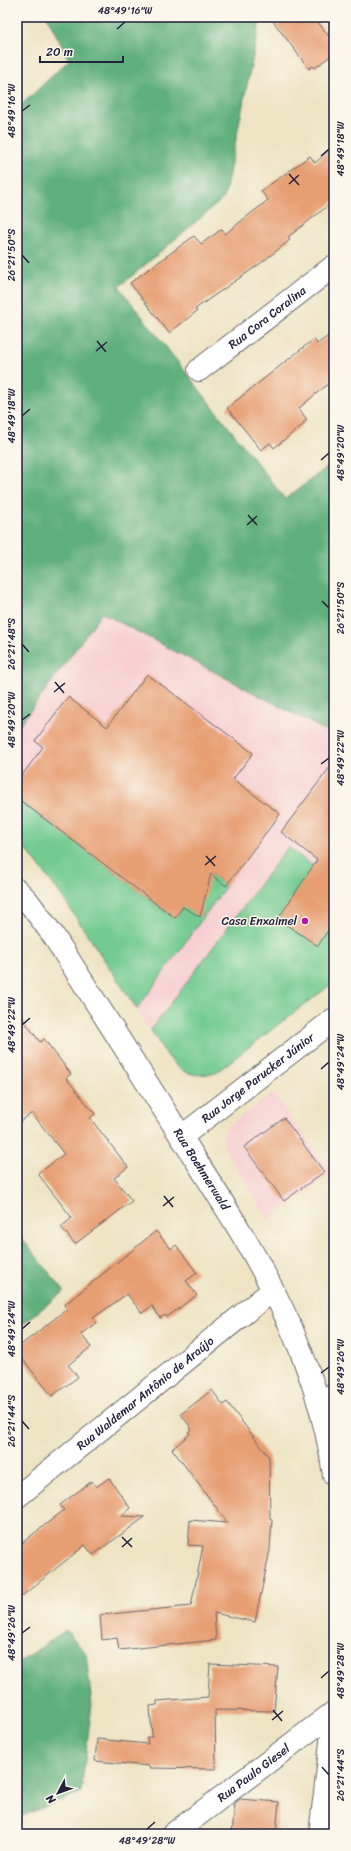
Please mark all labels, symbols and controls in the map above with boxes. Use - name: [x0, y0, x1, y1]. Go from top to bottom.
- text: 48°49'16"W: [98, 2, 153, 20]
- scale bar: [40, 38, 123, 64]
- text: 20 m: [46, 41, 73, 63]
- text: 48°49'16"W: [3, 83, 21, 138]
- text: 48°49'18"W: [332, 121, 350, 176]
- text: 26°21'50"S: [3, 228, 21, 281]
- street label: Rua Cora Coralina: [223, 280, 312, 355]
- text: 48°49'18"W: [3, 388, 21, 443]
- text: 48°49'20"W: [332, 424, 350, 481]
- text: 26°21'50"S: [332, 581, 350, 634]
- text: 26°21'48"S: [3, 617, 21, 670]
- text: 48°49'20"W: [3, 691, 21, 748]
- text: 48°49'22"W: [332, 730, 350, 786]
- place label: Casa Enxaimel: [221, 910, 298, 932]
- marker: Casa Enxaimel: [300, 916, 310, 926]
- text: 48°49'22"W: [3, 997, 21, 1053]
- street label: Rua Jorge Parucker Júnior: [196, 1026, 320, 1129]
- text: 48°49'24"W: [332, 1033, 350, 1090]
- street label: Rua Boehmerwald: [167, 1124, 236, 1215]
- text: 48°49'24"W: [3, 1300, 21, 1357]
- street label: Rua Waldemar Antônio de Araújo: [71, 1330, 219, 1456]
- text: 48°49'26"W: [332, 1339, 350, 1395]
- text: 26°21'44"S: [3, 1394, 21, 1447]
- text: 48°49'26"W: [3, 1605, 21, 1661]
- text: 48°49'28"W: [332, 1643, 350, 1699]
- street label: Rua Paulo Giesel: [212, 1738, 295, 1808]
- text: 26°21'44"S: [332, 1748, 350, 1801]
- north arrow: [38, 1773, 78, 1813]
- text: N: [41, 1790, 61, 1809]
- text: 48°49'28"W: [119, 1832, 175, 1850]

